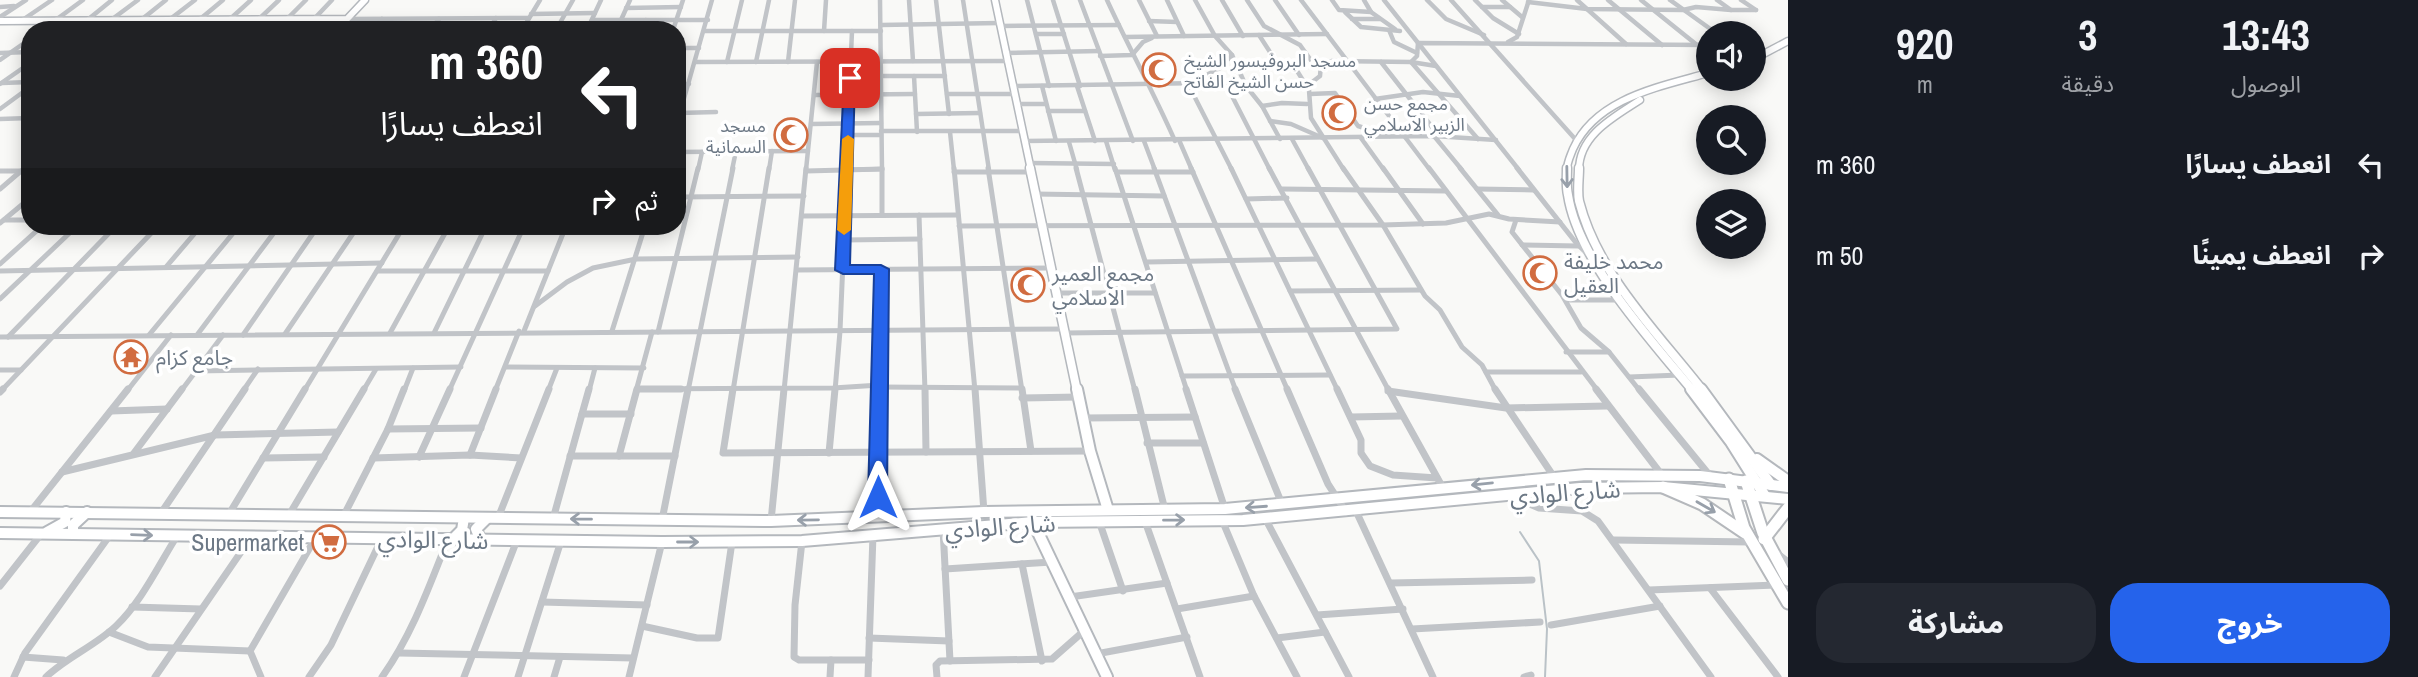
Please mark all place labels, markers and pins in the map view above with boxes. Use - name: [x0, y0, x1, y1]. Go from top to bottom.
- pin: [820, 48, 880, 108]
- place label: مسجد البروفيسور الشيخ حسن الشيخ الفاتح: [1184, 48, 1356, 95]
- mosque icon: مسجد البروفيسور الشيخ حسن الشيخ الفاتح: [1140, 51, 1178, 89]
- place label: مجمع حسن الزبير الاسلامي: [1364, 91, 1465, 138]
- mosque icon: مجمع حسن الزبير الاسلامي: [1320, 94, 1358, 132]
- place label: مسجد السمانية: [706, 113, 766, 159]
- mosque icon: مسجد السمانية: [772, 116, 810, 154]
- place label: محمد خليفة العقيل: [1564, 247, 1664, 300]
- mosque icon: محمد خليفة العقيل: [1521, 254, 1559, 292]
- place label: مجمع العمير الاسلامي: [1051, 259, 1154, 313]
- mosque icon: مجمع العمير الاسلامي: [1009, 266, 1047, 304]
- temple icon: جامع كزام: [112, 338, 150, 376]
- place label: جامع كزام: [156, 343, 233, 374]
- supermarket icon: Supermarket: [310, 523, 348, 561]
- place label: Supermarket: [191, 526, 305, 558]

